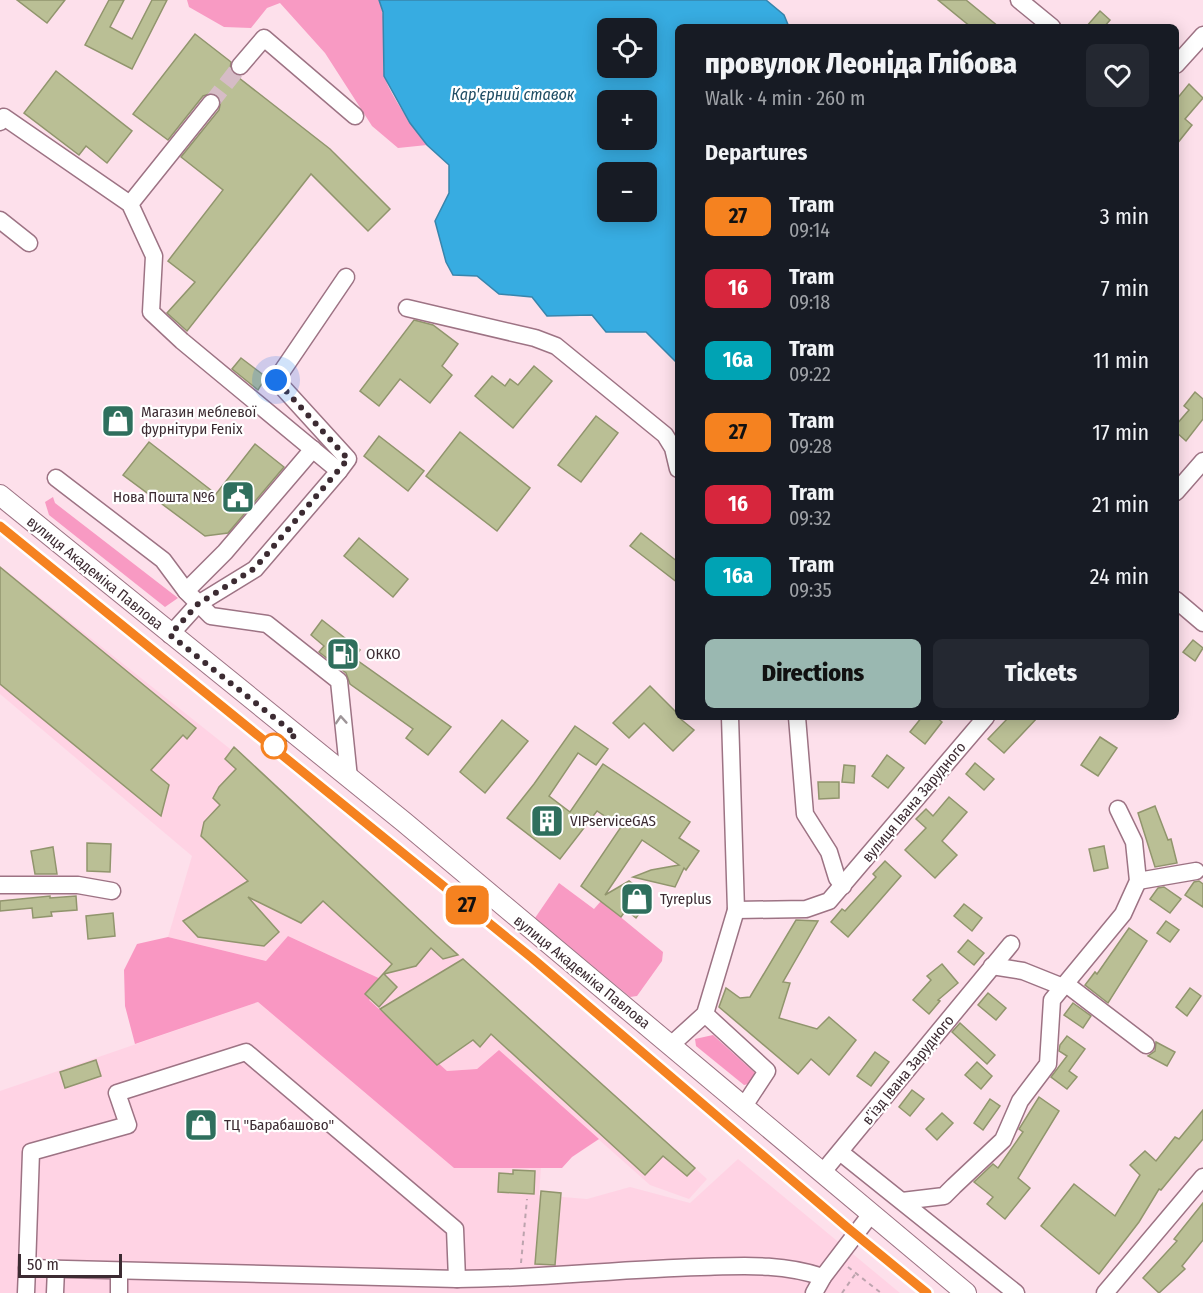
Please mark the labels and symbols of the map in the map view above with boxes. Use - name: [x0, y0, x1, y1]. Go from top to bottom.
- water label: Кар'єрний ставок: [451, 85, 575, 104]
- your location: [261, 365, 291, 395]
- shop icon: Магазин меблевої фурнітури Fenix: [100, 403, 136, 439]
- place label: Магазин меблевої фурнітури Fenix: [141, 403, 258, 438]
- public building icon: Нова Пошта №6: [220, 479, 256, 515]
- place label: Нова Пошта №6: [113, 488, 215, 506]
- street label: вулиця Академіка Павлова: [23, 512, 167, 634]
- fuel station icon: ОККО: [325, 636, 361, 672]
- place label: ОККО: [366, 645, 401, 663]
- one-way arrow: [335, 715, 348, 724]
- unlabelled marker: [261, 733, 287, 759]
- street label: вулиця Івана Зарудного: [858, 738, 970, 866]
- building icon: VIPserviceGAS: [529, 803, 565, 839]
- place label: VIPserviceGAS: [570, 812, 656, 830]
- shop icon: Tyreplus: [619, 881, 655, 917]
- line badge: 27: [440, 886, 494, 924]
- place label: Tyreplus: [660, 890, 711, 908]
- street label: вулиця Академіка Павлова: [510, 911, 654, 1033]
- street label: в’їзд Івана Зарудного: [858, 1011, 958, 1128]
- shop icon: ТЦ "Барабашово": [183, 1107, 219, 1143]
- place label: ТЦ "Барабашово": [224, 1116, 334, 1134]
- scale bar: [18, 1251, 122, 1278]

